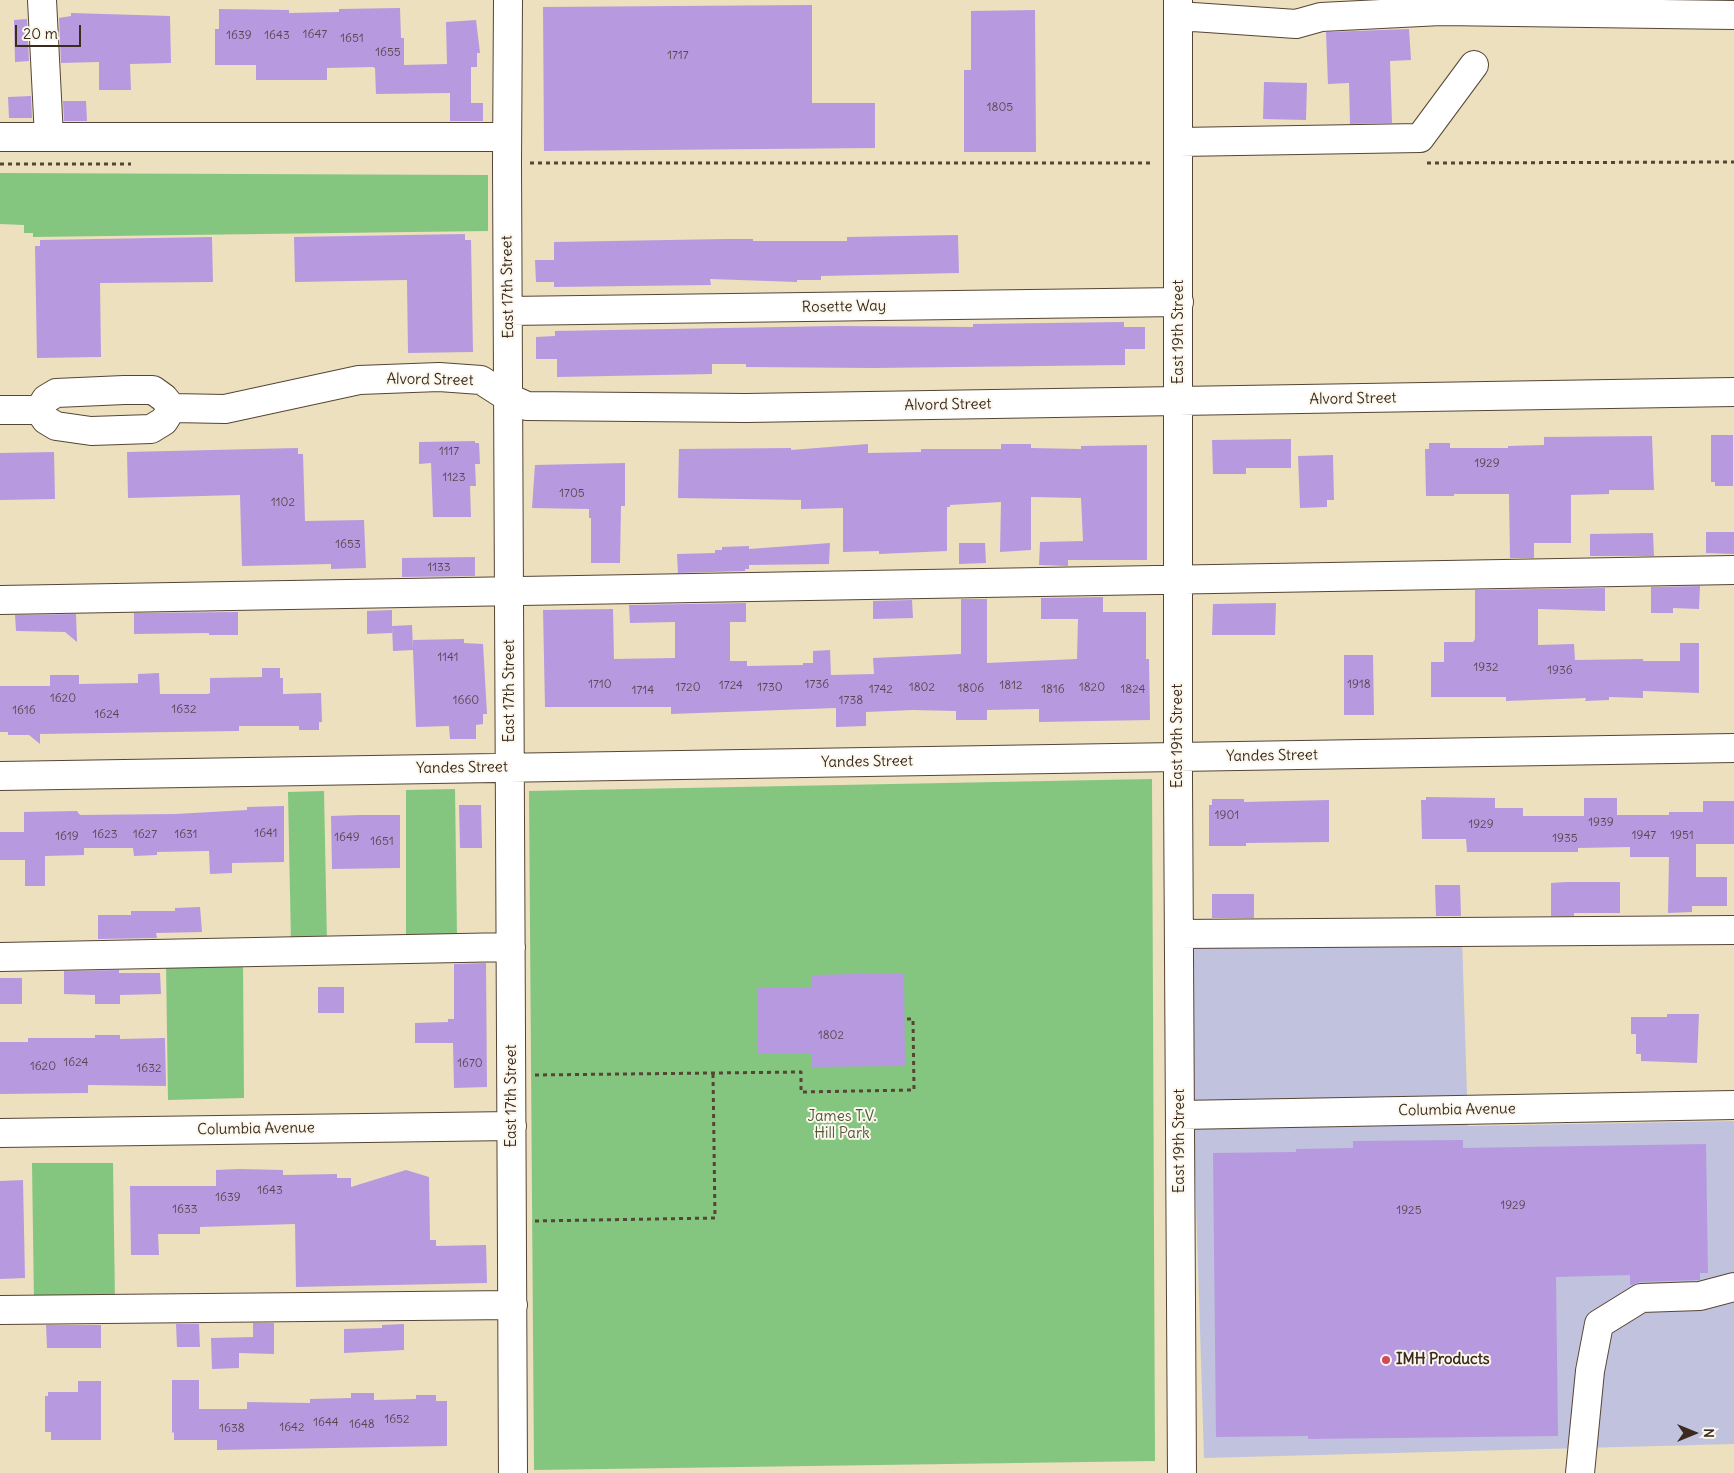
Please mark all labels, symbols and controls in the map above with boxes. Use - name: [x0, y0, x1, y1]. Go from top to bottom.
- scale bar: [18, 15, 84, 47]
- text: 20 m: [23, 24, 58, 43]
- house number: 1647: [303, 28, 327, 42]
- house number: 1639: [226, 29, 252, 43]
- house number: 1643: [264, 29, 290, 43]
- house number: 1651: [340, 32, 364, 46]
- house number: 1655: [375, 46, 401, 60]
- house number: 1717: [667, 49, 689, 63]
- house number: 1805: [987, 101, 1013, 115]
- street label: East 17th Street: [498, 235, 518, 339]
- street label: East 19th Street: [1170, 280, 1188, 384]
- street label: Rosette Way: [802, 297, 886, 317]
- street label: Alvord Street: [386, 370, 474, 390]
- street label: Alvord Street: [1309, 389, 1397, 409]
- street label: Alvord Street: [904, 395, 992, 415]
- house number: 1117: [439, 445, 459, 459]
- house number: 1929: [1474, 457, 1500, 471]
- house number: 1123: [443, 471, 465, 485]
- house number: 1705: [559, 487, 585, 501]
- house number: 1102: [271, 496, 295, 510]
- house number: 1653: [335, 538, 361, 552]
- house number: 1133: [427, 561, 451, 575]
- street label: East 17th Street: [501, 639, 519, 743]
- house number: 1141: [437, 651, 459, 665]
- house number: 1932: [1473, 661, 1499, 675]
- house number: 1936: [1547, 664, 1573, 678]
- house number: 1710: [588, 678, 612, 692]
- house number: 1736: [805, 678, 829, 692]
- house number: 1918: [1347, 678, 1371, 692]
- house number: 1724: [719, 679, 743, 693]
- house number: 1812: [999, 679, 1023, 693]
- house number: 1720: [675, 681, 701, 695]
- house number: 1730: [757, 681, 783, 695]
- house number: 1802: [909, 681, 935, 695]
- house number: 1820: [1079, 681, 1105, 695]
- house number: 1806: [958, 682, 984, 696]
- house number: 1742: [869, 683, 893, 697]
- house number: 1816: [1041, 683, 1065, 697]
- house number: 1824: [1121, 683, 1145, 697]
- house number: 1714: [632, 684, 654, 698]
- street label: East 19th Street: [1169, 684, 1187, 788]
- house number: 1620: [50, 692, 76, 706]
- house number: 1660: [453, 694, 479, 708]
- house number: 1738: [839, 694, 863, 708]
- house number: 1632: [171, 703, 197, 717]
- house number: 1616: [12, 704, 36, 718]
- house number: 1624: [94, 708, 120, 722]
- street label: Yandes Street: [1226, 746, 1318, 766]
- street label: Yandes Street: [821, 752, 913, 772]
- street label: Yandes Street: [416, 758, 508, 778]
- house number: 1901: [1215, 809, 1239, 823]
- house number: 1939: [1588, 816, 1614, 830]
- house number: 1929: [1468, 818, 1494, 832]
- house number: 1641: [254, 827, 278, 841]
- house number: 1623: [92, 828, 118, 842]
- house number: 1627: [133, 828, 157, 842]
- house number: 1631: [174, 828, 198, 842]
- house number: 1947: [1632, 829, 1656, 843]
- house number: 1951: [1670, 829, 1694, 843]
- house number: 1619: [55, 830, 79, 844]
- house number: 1649: [334, 831, 360, 845]
- house number: 1935: [1552, 832, 1578, 846]
- house number: 1651: [370, 835, 394, 849]
- house number: 1802: [818, 1029, 844, 1043]
- street label: East 17th Street: [503, 1044, 521, 1148]
- house number: 1624: [63, 1056, 89, 1070]
- house number: 1670: [457, 1057, 483, 1071]
- house number: 1620: [30, 1060, 56, 1074]
- house number: 1632: [136, 1062, 162, 1076]
- street label: East 19th Street: [1171, 1089, 1189, 1193]
- street label: Columbia Avenue: [1398, 1100, 1516, 1120]
- park label: James T.V. Hill Park: [807, 1108, 877, 1143]
- street label: Columbia Avenue: [197, 1119, 315, 1139]
- house number: 1643: [257, 1184, 283, 1198]
- house number: 1639: [215, 1191, 241, 1205]
- house number: 1929: [1500, 1199, 1526, 1213]
- house number: 1633: [172, 1203, 198, 1217]
- house number: 1925: [1396, 1204, 1422, 1218]
- place label: IMH Products: [1396, 1351, 1490, 1369]
- marker: IMH Products: [1380, 1354, 1392, 1366]
- north arrow: [1669, 1408, 1719, 1458]
- house number: 1652: [384, 1413, 410, 1427]
- house number: 1644: [313, 1416, 339, 1430]
- house number: 1648: [349, 1418, 375, 1432]
- house number: 1642: [279, 1421, 305, 1435]
- house number: 1638: [219, 1422, 245, 1436]
- text: N: [1700, 1428, 1718, 1438]

